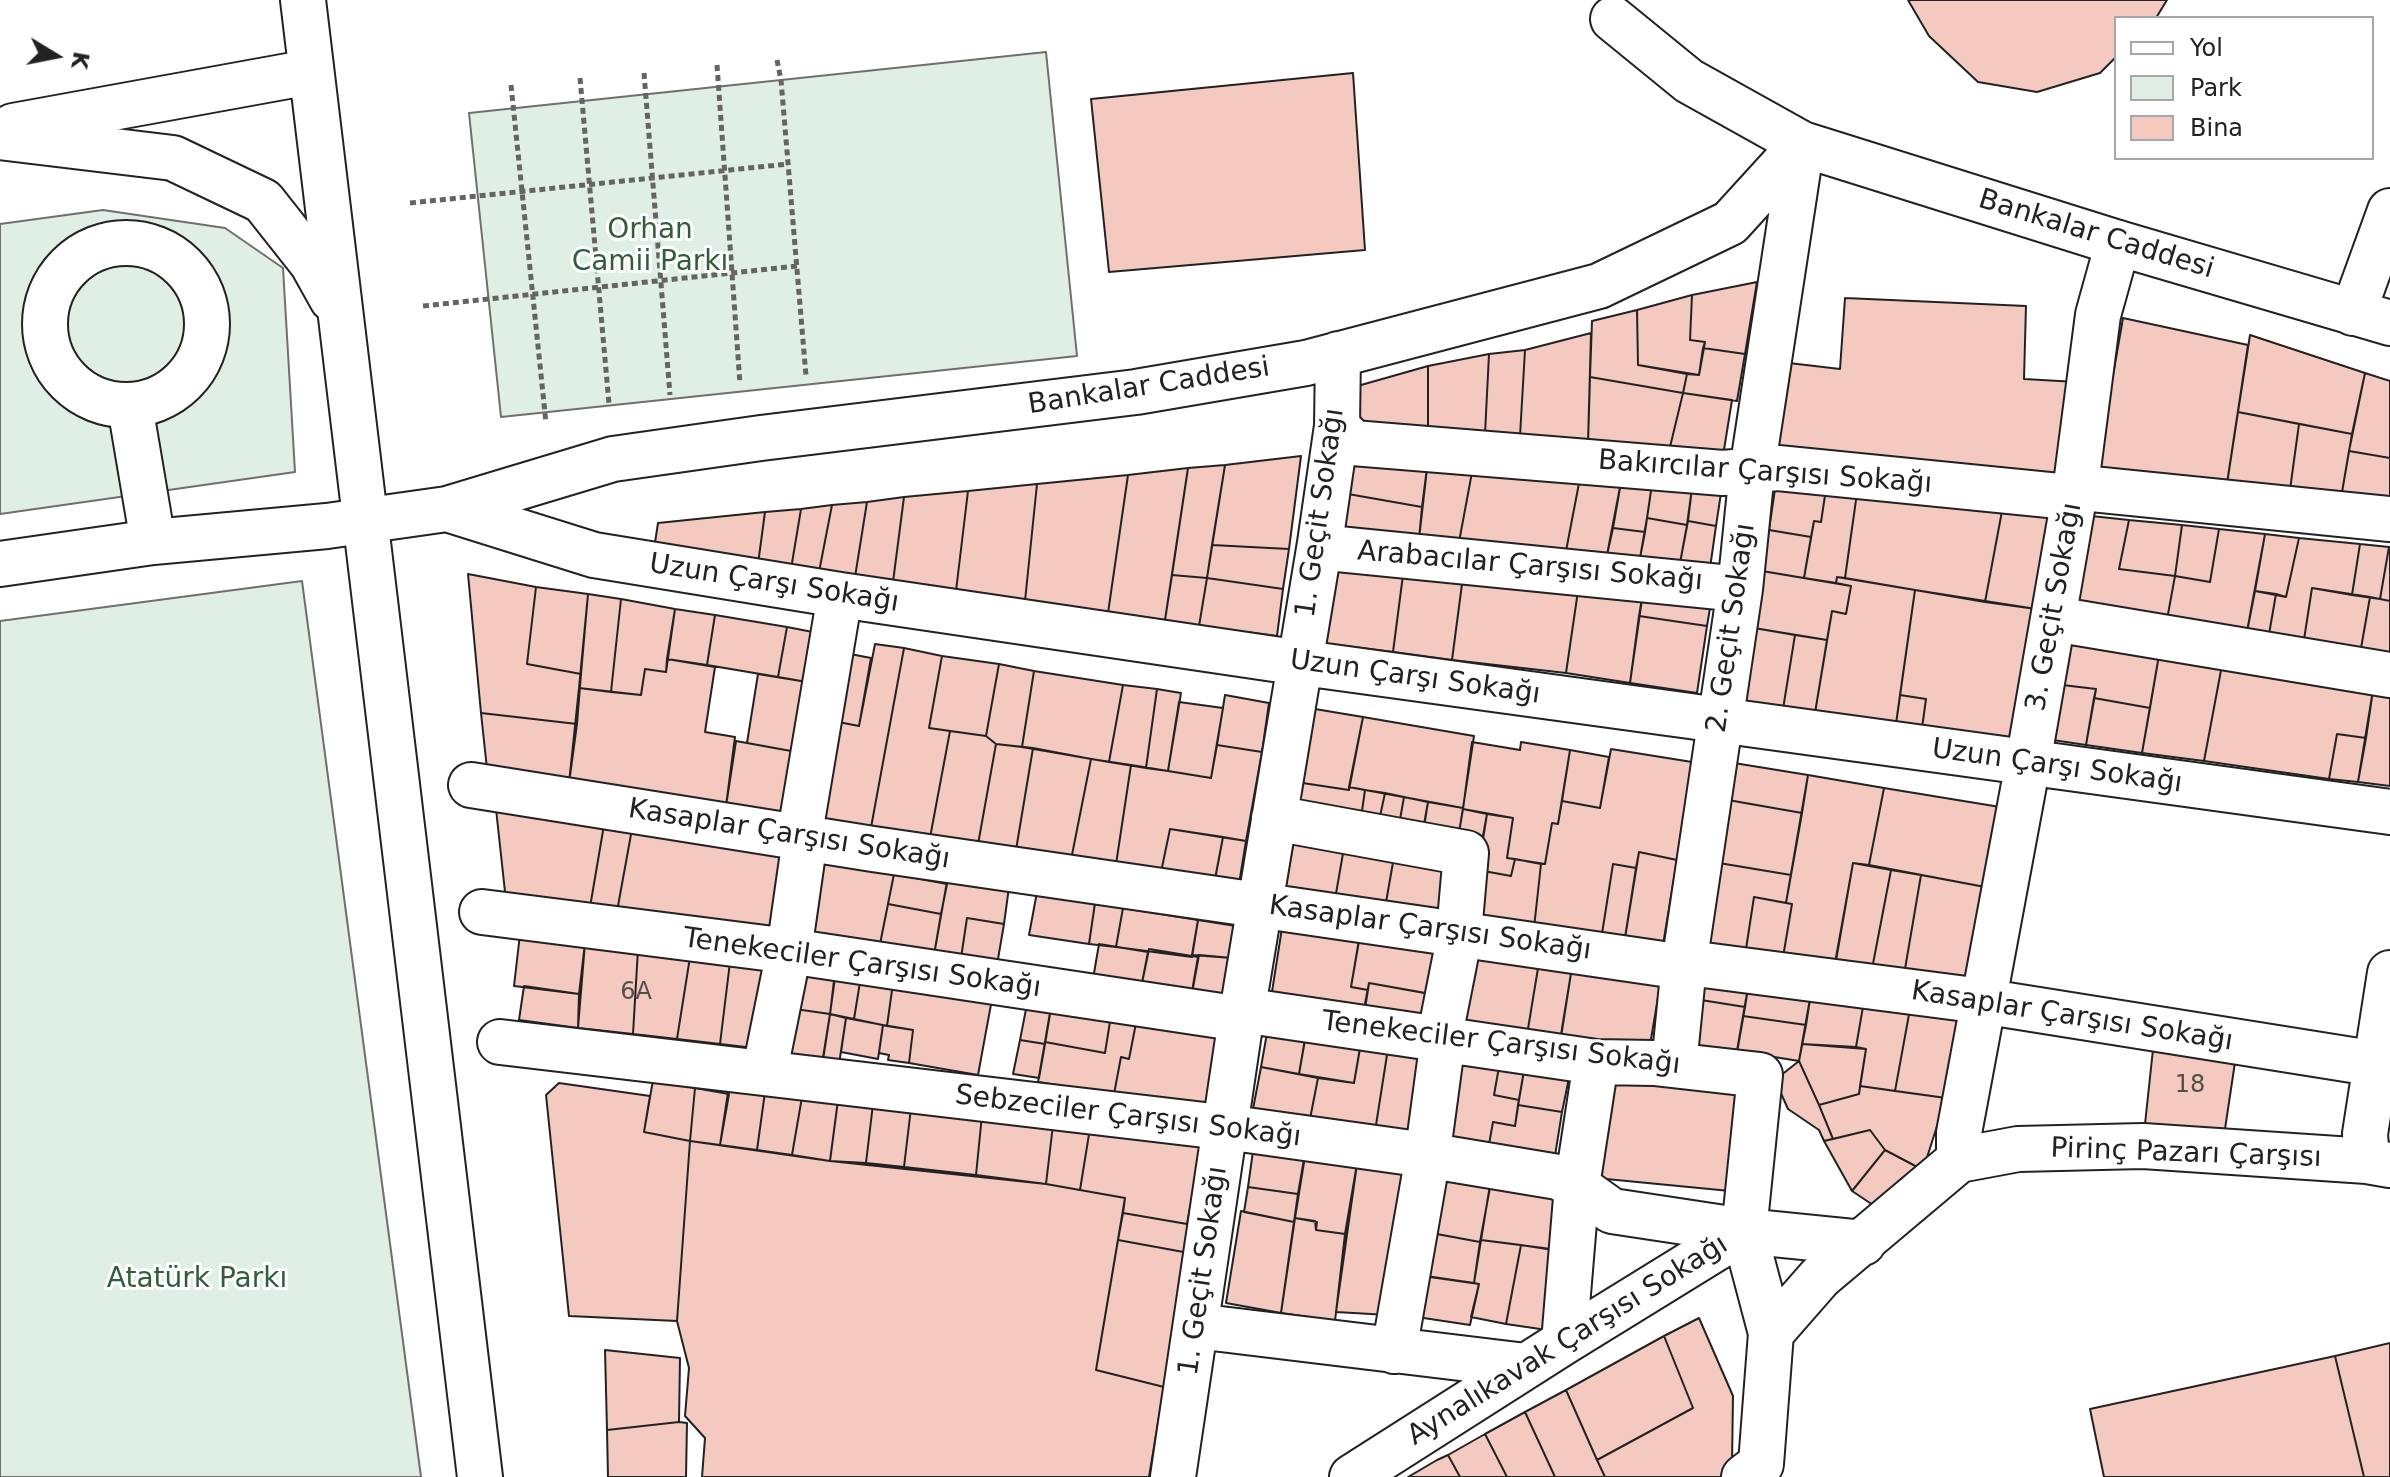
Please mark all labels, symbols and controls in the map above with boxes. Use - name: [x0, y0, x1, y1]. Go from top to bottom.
- north arrow: [16, 16, 96, 96]
- legend: [2114, 16, 2374, 160]
- text: Yol: [2190, 34, 2223, 62]
- text: K: [66, 50, 94, 71]
- text: Park: [2190, 74, 2242, 102]
- text: Bina: [2190, 114, 2243, 142]
- street label: Bankalar Caddesi: [1974, 183, 2218, 287]
- park label: Orhan Camii Parkı: [572, 214, 728, 280]
- street label: Bankalar Caddesi: [1026, 351, 1272, 423]
- street label: 1. Geçit Sokağı: [1290, 406, 1352, 620]
- street label: Bakırcılar Çarşısı Sokağı: [1597, 445, 1933, 501]
- street label: 3. Geçit Sokağı: [2020, 500, 2090, 714]
- street label: 2. Geçit Sokağı: [1701, 521, 1763, 735]
- street label: Arabacılar Çarşısı Sokağı: [1356, 535, 1704, 599]
- street label: Uzun Çarşı Sokağı: [647, 548, 901, 620]
- street label: Uzun Çarşı Sokağı: [1288, 644, 1542, 712]
- street label: Uzun Çarşı Sokağı: [1930, 733, 2184, 801]
- street label: Kasaplar Çarşısı Sokağı: [626, 793, 952, 877]
- street label: Kasaplar Çarşısı Sokağı: [1267, 890, 1593, 968]
- street label: Tenekeciler Çarşısı Sokağı: [681, 922, 1043, 1006]
- street label: Kasaplar Çarşısı Sokağı: [1909, 975, 2235, 1059]
- house number: 6A: [620, 979, 652, 1007]
- street label: Tenekeciler Çarşısı Sokağı: [1320, 1005, 1682, 1083]
- house number: 18: [2175, 1072, 2205, 1100]
- street label: Sebzeciler Çarşısı Sokağı: [953, 1079, 1303, 1155]
- street label: Pirinç Pazarı Çarşısı: [2050, 1132, 2322, 1176]
- street label: 1. Geçit Sokağı: [1173, 1164, 1235, 1378]
- street label: Aynalıkavak Çarşısı Sokağı: [1402, 1228, 1734, 1454]
- park label: Atatürk Parkı: [107, 1263, 287, 1297]

